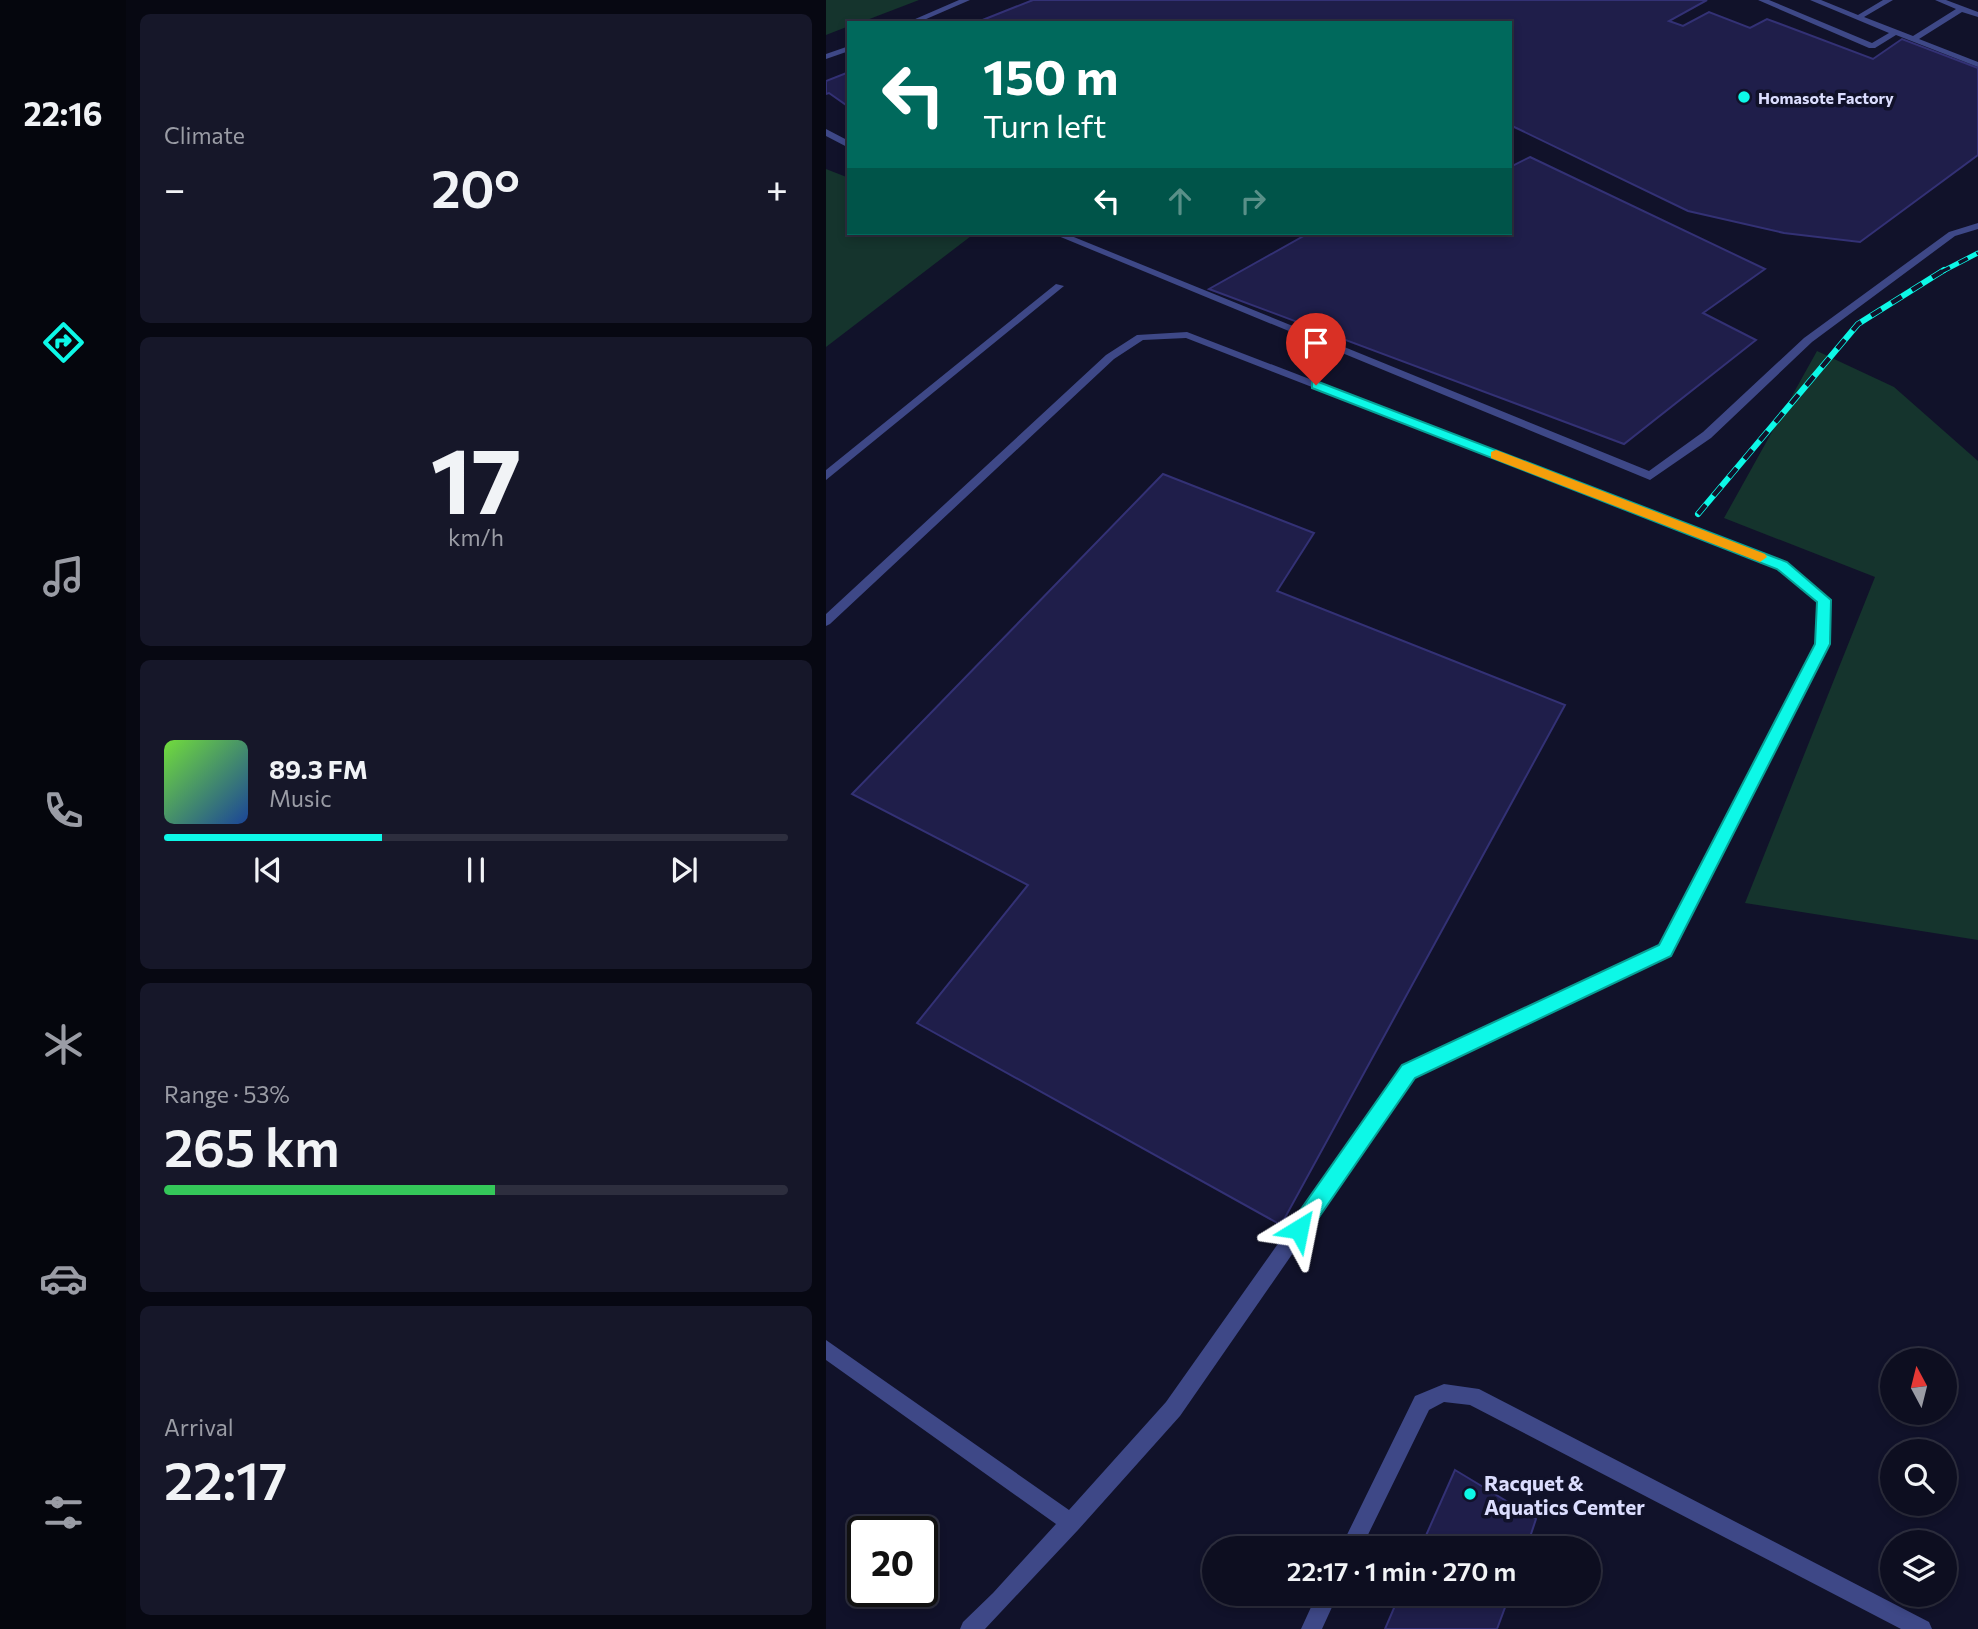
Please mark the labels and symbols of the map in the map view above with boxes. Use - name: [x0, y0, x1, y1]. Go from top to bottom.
- place label: Homasote Factory: [1758, 88, 1894, 107]
- marker: Homasote Factory: [1736, 89, 1752, 105]
- pin: [1286, 313, 1346, 385]
- position arrow: [1262, 1192, 1336, 1266]
- north arrow: [1880, 1348, 1956, 1424]
- place label: Racquet & Aquatics Cemter: [1484, 1470, 1645, 1519]
- marker: Racquet & Aquatics Cemter: [1462, 1486, 1478, 1502]
- speed limit sign: 20: [847, 1516, 938, 1607]

